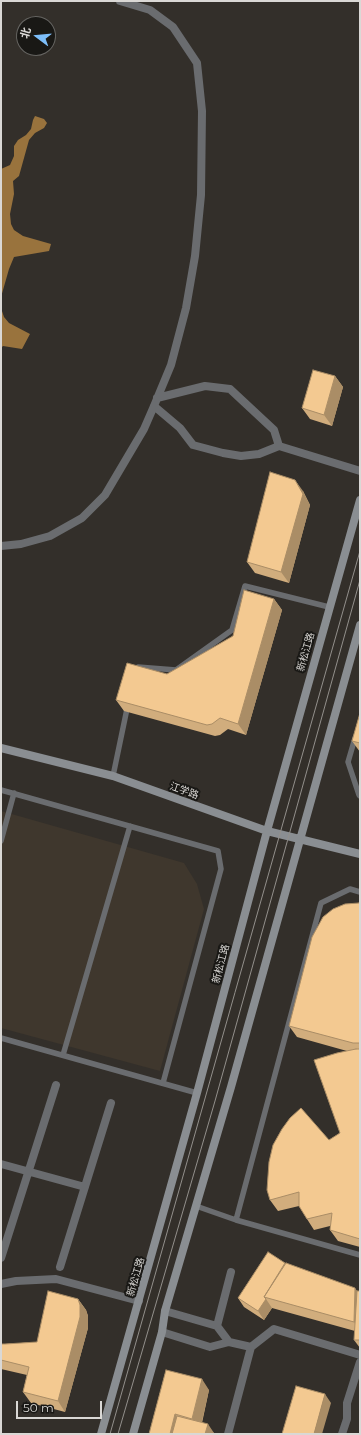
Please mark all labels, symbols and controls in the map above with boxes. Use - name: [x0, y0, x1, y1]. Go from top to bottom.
- north arrow: [16, 16, 56, 56]
- text: 北: [17, 26, 34, 40]
- street label: 新松江路: [295, 631, 317, 673]
- street label: 江学路: [168, 780, 200, 802]
- street label: 新松江路: [210, 943, 232, 985]
- street label: 新松江路: [125, 1256, 147, 1298]
- scale bar: [18, 1393, 104, 1419]
- text: 50 m: [23, 1400, 54, 1415]

